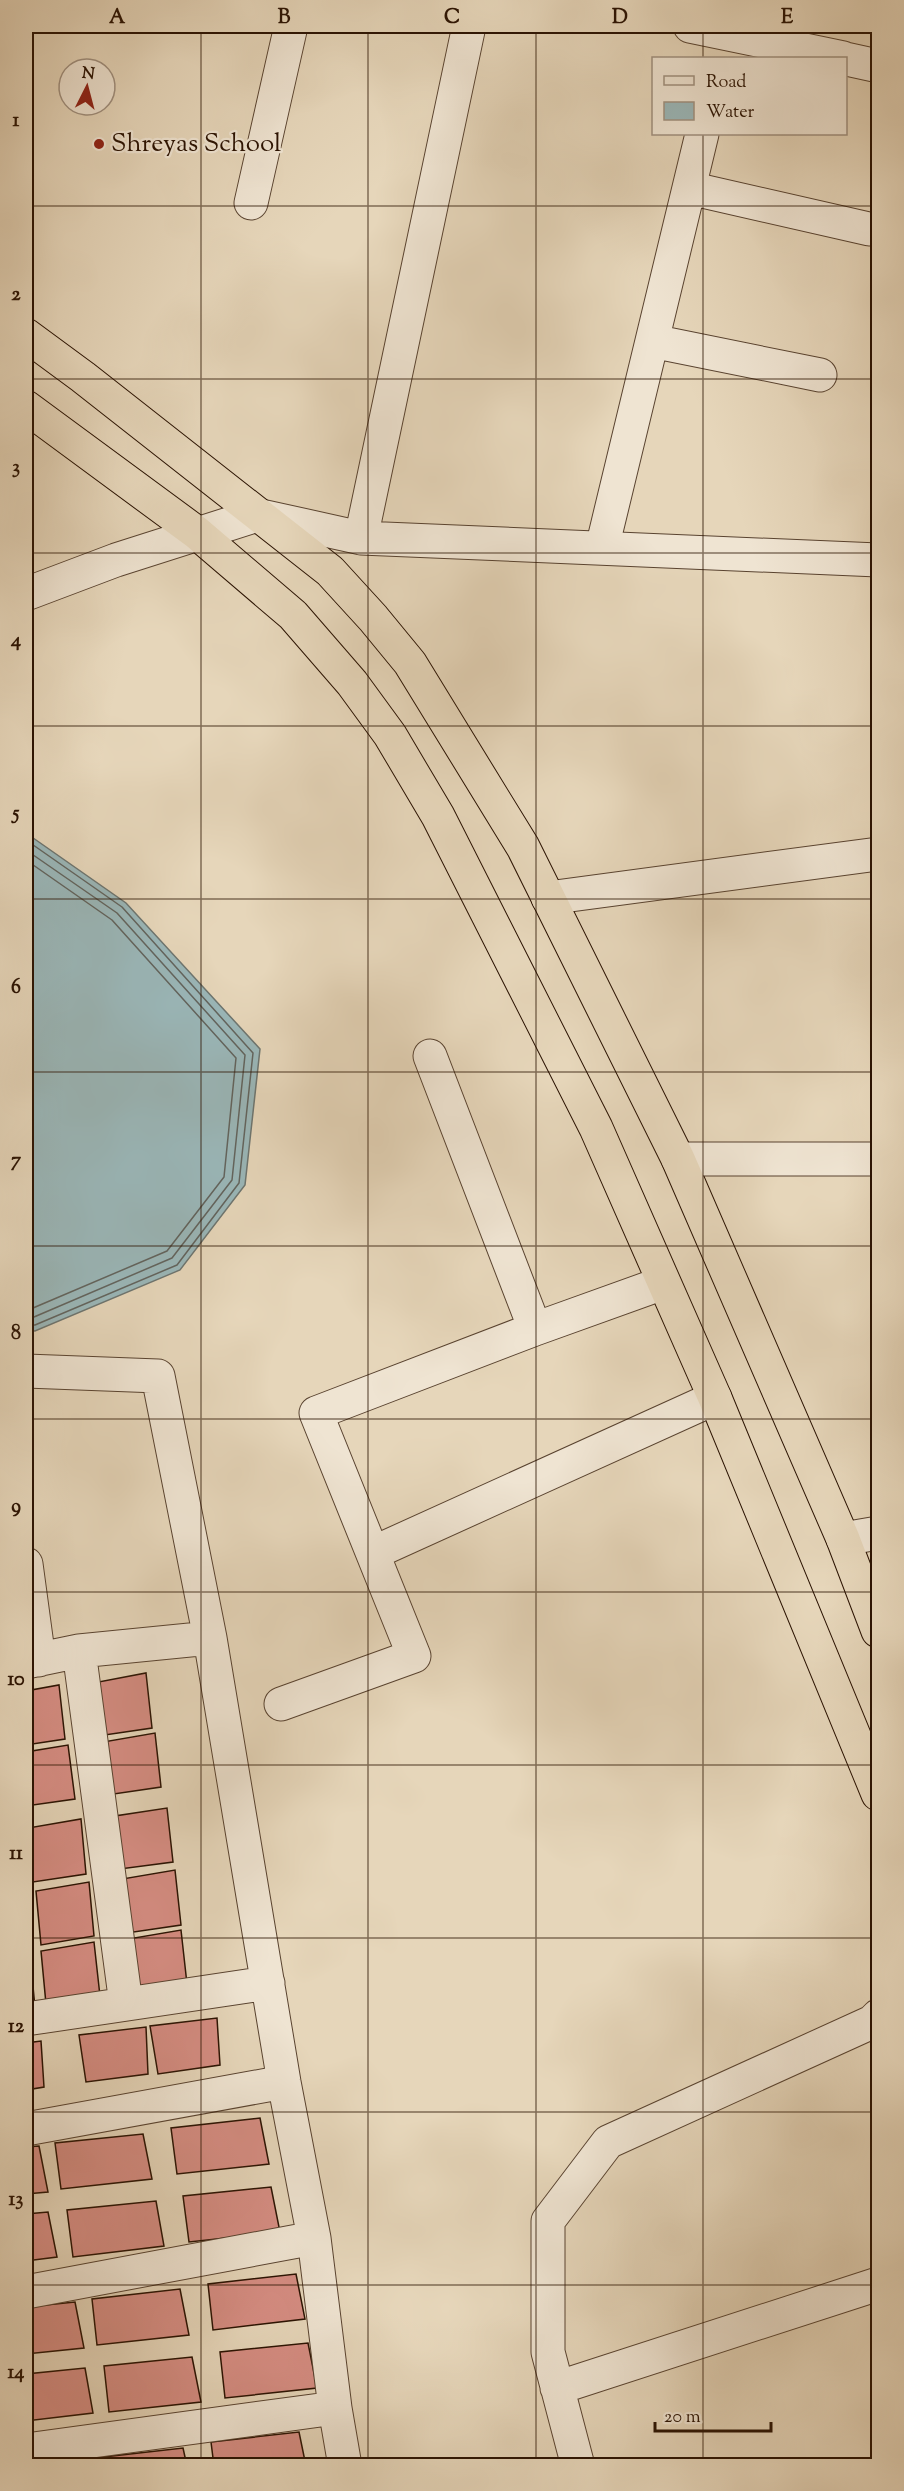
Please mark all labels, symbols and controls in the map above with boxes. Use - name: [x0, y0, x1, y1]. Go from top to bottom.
- text: A: [109, 4, 126, 33]
- text: B: [278, 4, 291, 33]
- text: C: [444, 4, 460, 33]
- text: D: [612, 4, 628, 33]
- text: E: [781, 4, 794, 33]
- north arrow: [57, 57, 117, 117]
- legend: [652, 57, 847, 135]
- text: N: [81, 62, 96, 87]
- text: Road: [706, 70, 746, 96]
- text: Water: [706, 100, 755, 126]
- text: 1: [13, 107, 20, 136]
- place label: Shreyas School: [111, 126, 281, 163]
- marker: Shreyas School: [92, 137, 106, 151]
- text: 2: [11, 281, 21, 310]
- text: 3: [12, 454, 20, 483]
- text: 4: [10, 627, 21, 656]
- text: 5: [11, 800, 20, 829]
- text: 6: [11, 974, 21, 1003]
- text: 7: [11, 1147, 22, 1176]
- text: 8: [11, 1320, 21, 1349]
- text: 9: [11, 1493, 21, 1522]
- text: 10: [7, 1666, 25, 1695]
- text: 11: [9, 1840, 23, 1869]
- text: 12: [8, 2013, 25, 2042]
- text: 13: [9, 2186, 23, 2215]
- text: 14: [8, 2359, 24, 2388]
- scale bar: [655, 2395, 770, 2433]
- text: 20 m: [664, 2405, 701, 2431]

